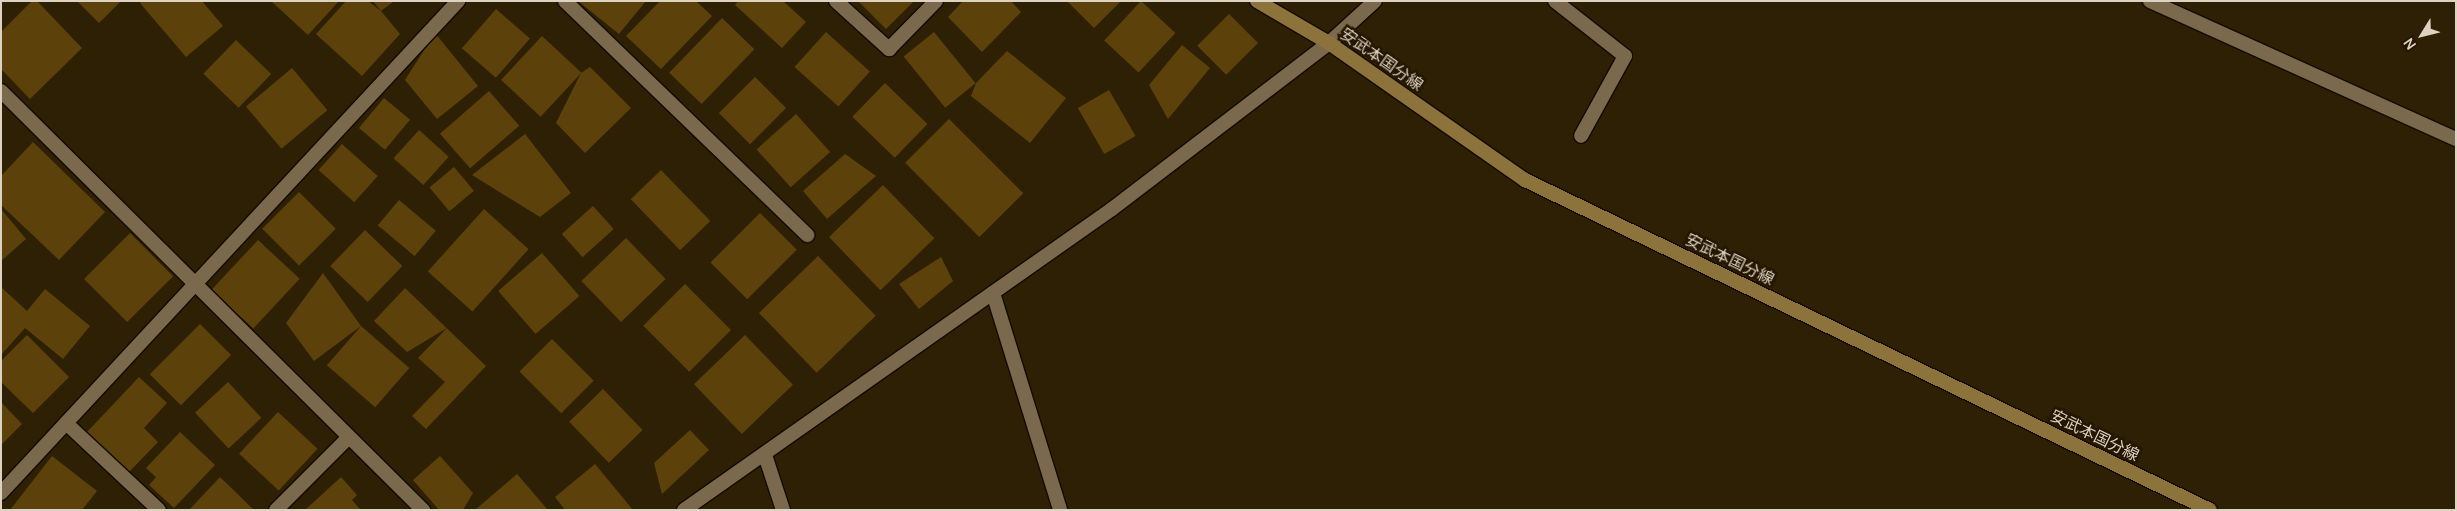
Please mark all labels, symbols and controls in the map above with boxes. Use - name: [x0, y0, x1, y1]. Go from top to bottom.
- north arrow: [2397, 10, 2447, 60]
- street label: 安武本国分線: [1337, 24, 1427, 94]
- text: N: [2399, 34, 2420, 54]
- street label: 安武本国分線: [1683, 229, 1777, 289]
- street label: 安武本国分線: [2048, 405, 2142, 465]

